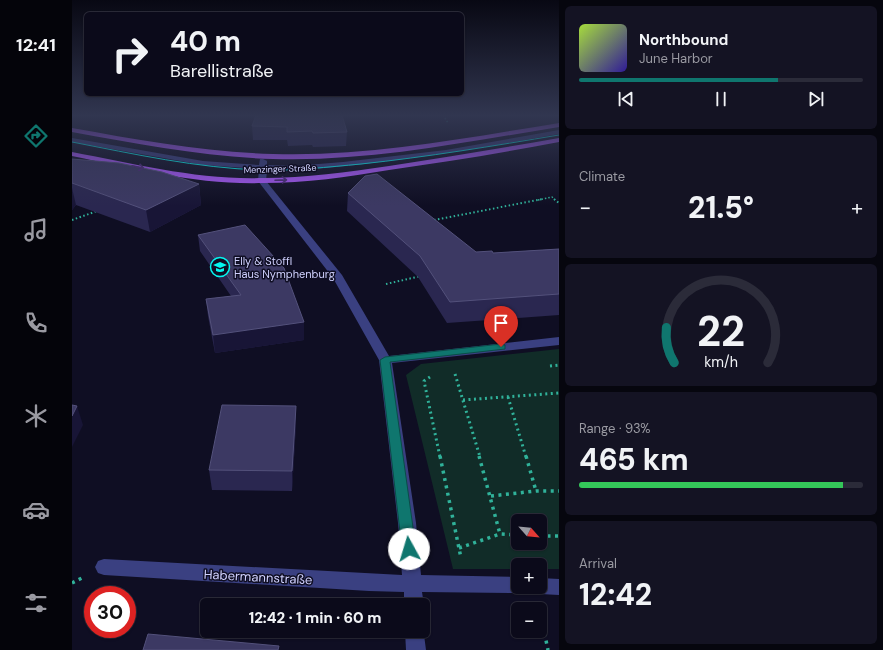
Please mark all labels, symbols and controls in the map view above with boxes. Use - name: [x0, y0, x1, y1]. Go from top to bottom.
- text: 40 m: [170, 23, 241, 60]
- icon: right: [104, 28, 156, 80]
- text: Northbound: [639, 30, 728, 50]
- text: 12:41: [16, 33, 56, 57]
- text: June Harbor: [639, 50, 713, 67]
- text: Barellistraße: [170, 59, 274, 83]
- icon: previous: [615, 88, 637, 110]
- icon: pause: [710, 88, 732, 110]
- icon: next: [805, 88, 827, 110]
- icon: directions: [22, 122, 50, 150]
- street label: Menzinger Straße: [243, 162, 317, 176]
- one-way arrow: [131, 164, 144, 172]
- text: Climate: [579, 168, 625, 185]
- one-way arrow: [274, 176, 287, 184]
- text: 21.5°: [688, 188, 754, 227]
- text: −: [579, 193, 591, 222]
- text: +: [851, 193, 863, 222]
- icon: music: [22, 216, 50, 244]
- place label: Elly & Stoffl Haus Nymphenburg: [234, 254, 335, 281]
- school or university icon: Elly & Stoffl Haus Nymphenburg: [209, 256, 231, 278]
- text: 22: [697, 305, 745, 359]
- pin: [484, 306, 518, 347]
- icon: phone: [22, 309, 50, 337]
- icon: arrive: [490, 312, 512, 334]
- text: km/h: [704, 353, 738, 371]
- icon: climate: [22, 402, 50, 430]
- text: Range · 93%: [579, 420, 651, 437]
- text: 465 km: [579, 440, 689, 479]
- icon: car: [22, 496, 50, 524]
- north arrow: [511, 514, 547, 550]
- map controls: [511, 514, 547, 638]
- position arrow: [388, 528, 430, 570]
- text: Arrival: [579, 555, 617, 572]
- button: +: [511, 558, 547, 594]
- street label: Habermannstraße: [203, 566, 313, 588]
- text: 12:42: [579, 575, 652, 614]
- speed limit sign: 30: [84, 586, 136, 638]
- icon: filters: [22, 589, 50, 617]
- button: −: [511, 602, 547, 638]
- text: 12:42 · 1 min · 60 m: [249, 608, 381, 628]

